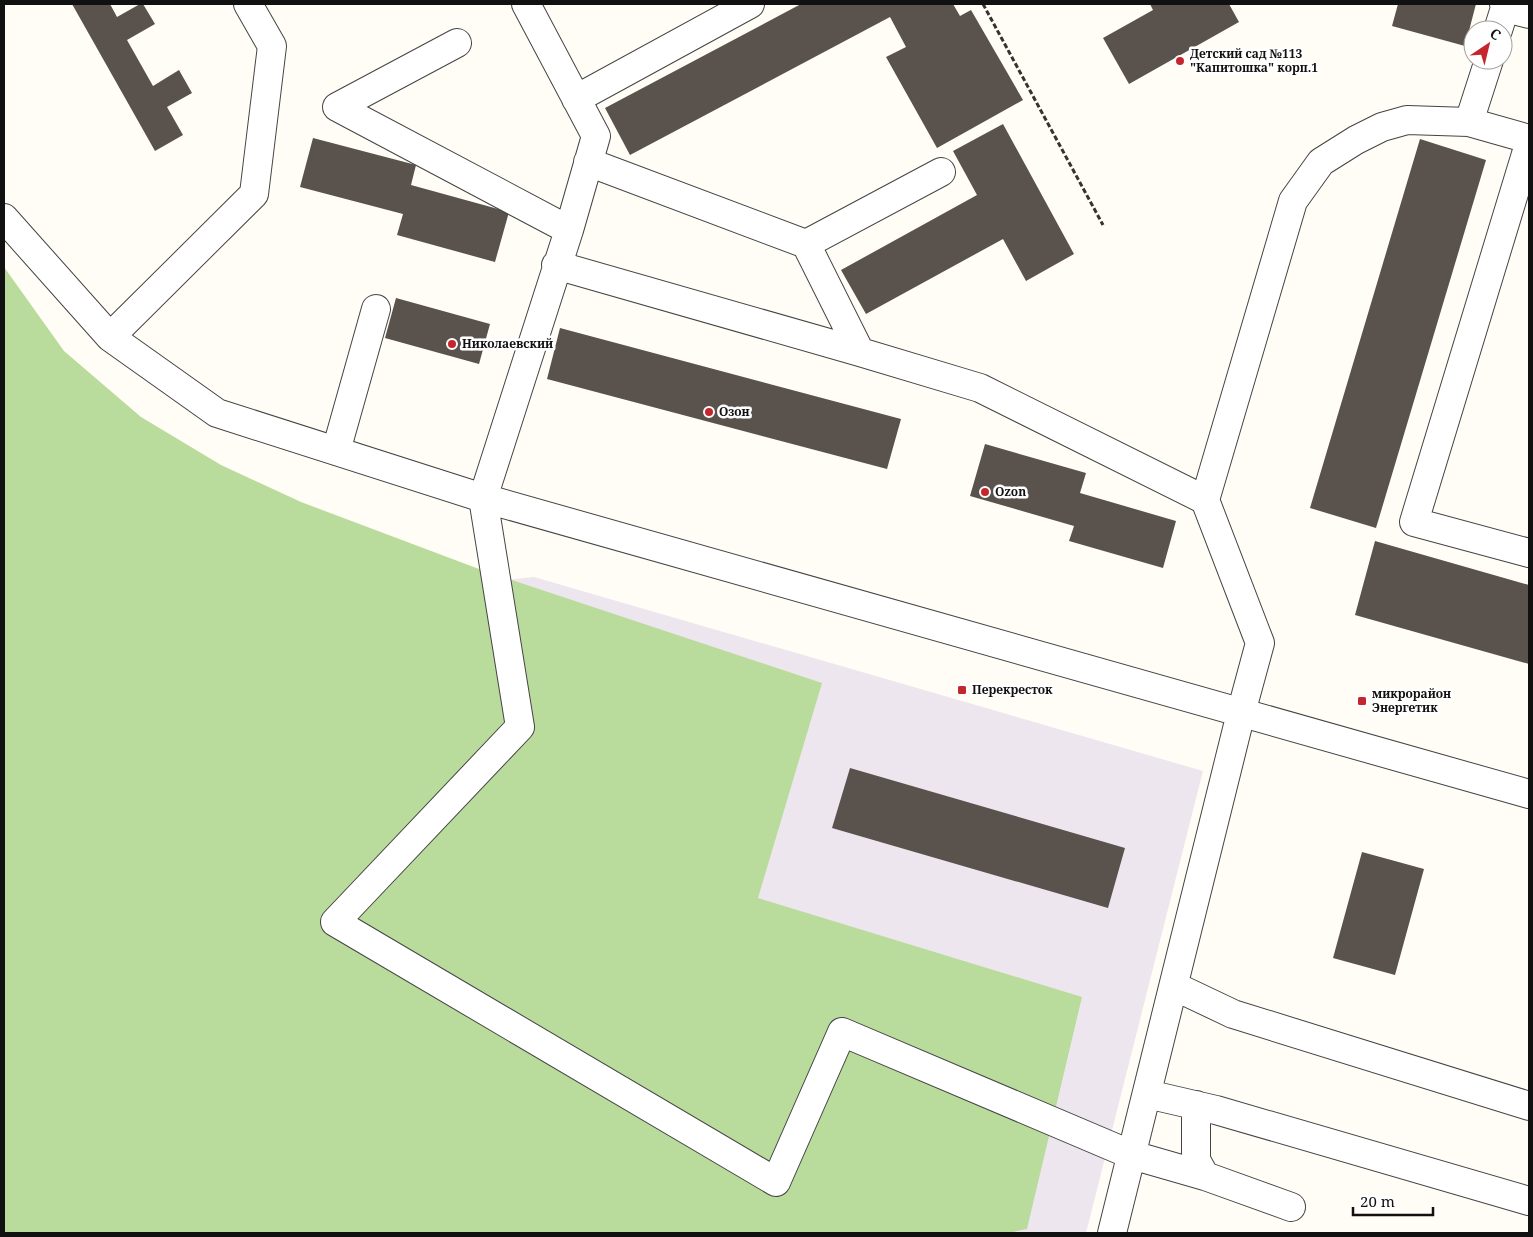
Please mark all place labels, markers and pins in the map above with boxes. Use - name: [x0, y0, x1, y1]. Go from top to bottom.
- place label: Детский сад №113 "Капитошка" корп.1: [1190, 45, 1318, 76]
- marker: Детский сад №113 "Капитошка" корп.1: [1174, 55, 1186, 67]
- place label: Николаевский: [462, 335, 553, 352]
- marker: Николаевский: [446, 338, 458, 350]
- place label: Озон: [719, 403, 750, 420]
- marker: Озон: [703, 406, 715, 418]
- place label: Ozon: [995, 483, 1026, 500]
- marker: Ozon: [979, 486, 991, 498]
- place label: Перекресток: [972, 681, 1053, 698]
- marker: Перекресток: [956, 684, 968, 696]
- place label: микрорайон Энергетик: [1372, 685, 1451, 716]
- marker: микрорайон Энергетик: [1356, 695, 1368, 707]

